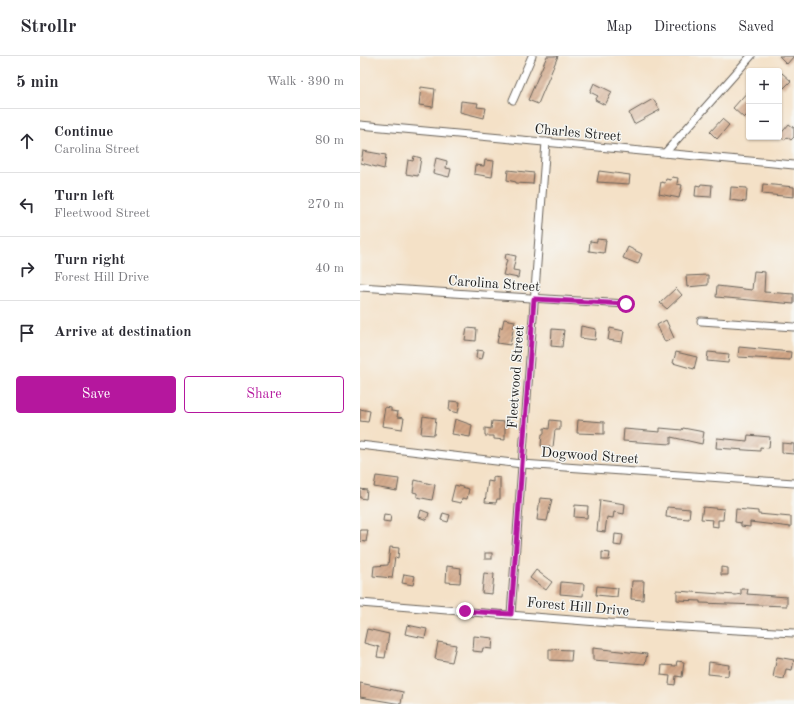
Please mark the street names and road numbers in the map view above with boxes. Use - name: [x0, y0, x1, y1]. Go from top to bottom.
- street label: Charles Street: [534, 122, 622, 144]
- street label: Carolina Street: [448, 274, 540, 294]
- street label: Fleetwood Street: [505, 325, 527, 429]
- street label: Dogwood Street: [541, 446, 639, 466]
- street label: Forest Hill Drive: [526, 596, 630, 618]

